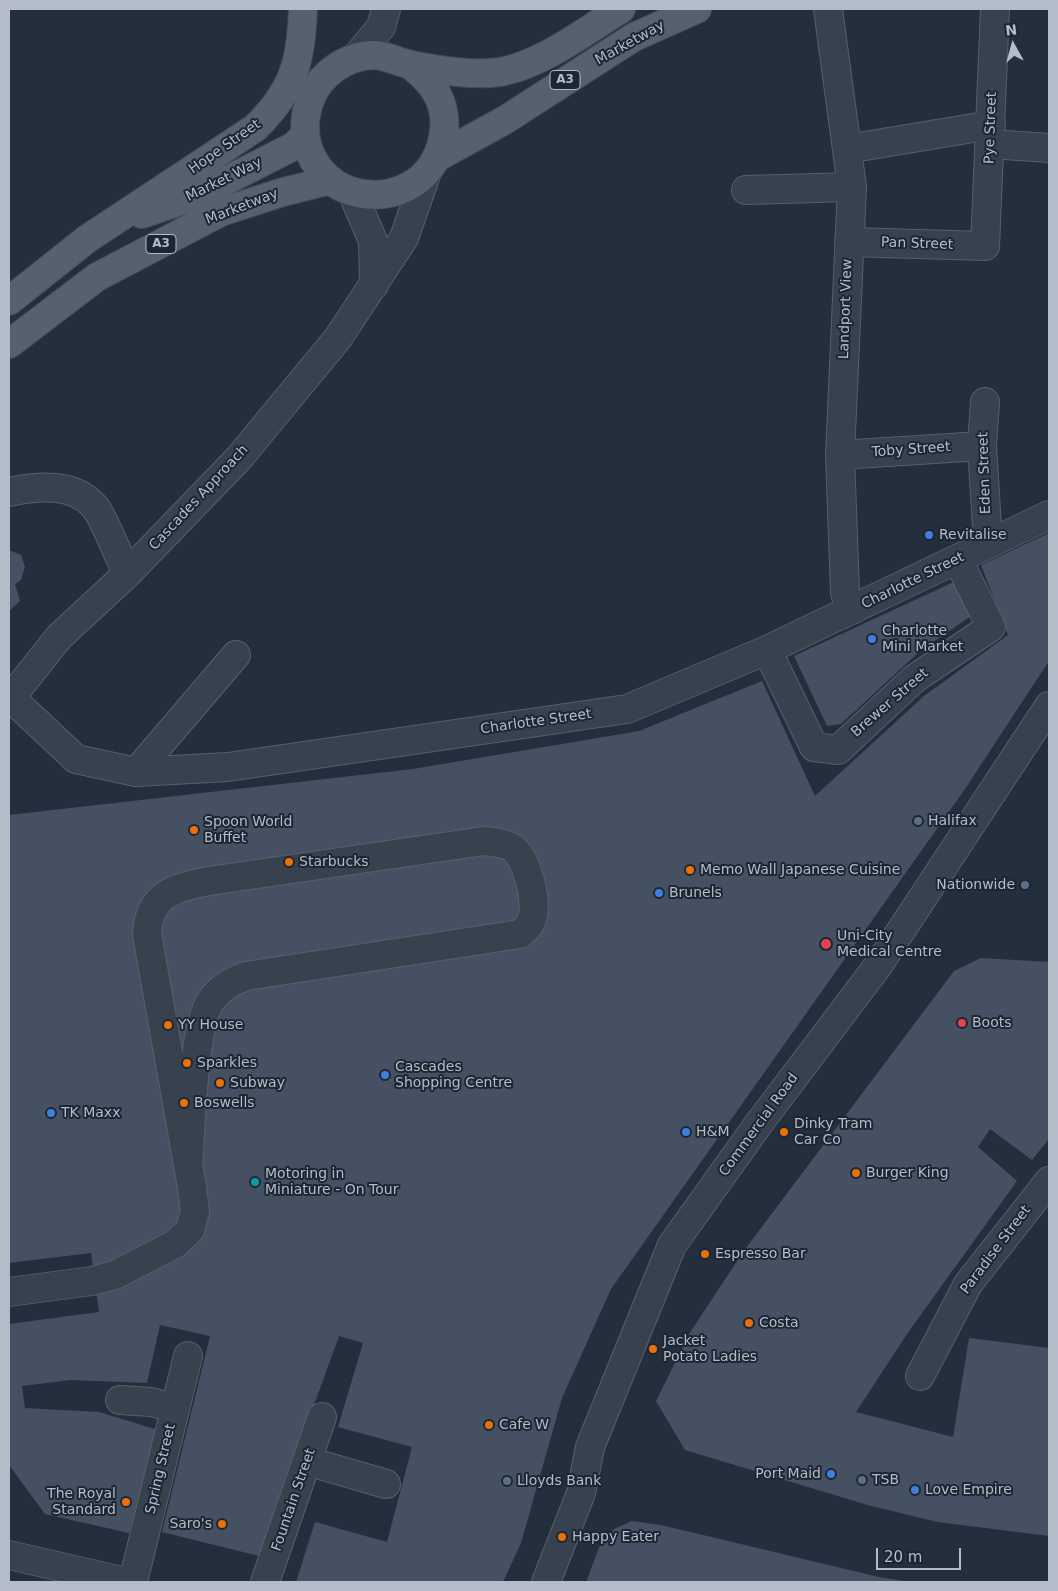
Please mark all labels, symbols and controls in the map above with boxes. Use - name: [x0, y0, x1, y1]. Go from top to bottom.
- street label: Marketway: [592, 17, 668, 69]
- north arrow: [988, 20, 1038, 70]
- text: N: [1004, 21, 1018, 39]
- road number: A3: [550, 70, 580, 90]
- street label: Pye Street: [981, 92, 1001, 164]
- street label: Hope Street: [186, 116, 264, 178]
- street label: Market Way: [183, 154, 265, 206]
- street label: Marketway: [203, 185, 281, 229]
- road number: A3: [146, 234, 176, 253]
- street label: Pan Street: [881, 234, 953, 254]
- street label: Landport View: [836, 258, 856, 360]
- street label: Eden Street: [975, 432, 995, 514]
- street label: Toby Street: [871, 439, 951, 461]
- street label: Cascades Approach: [146, 442, 252, 554]
- place label: Revitalise: [939, 527, 1007, 543]
- marker: Revitalise: [923, 529, 935, 541]
- street label: Charlotte Street: [859, 549, 967, 613]
- place label: Charlotte Mini Market: [882, 623, 963, 656]
- marker: Charlotte Mini Market: [866, 633, 878, 645]
- street label: Brewer Street: [848, 665, 932, 741]
- street label: Charlotte Street: [479, 706, 593, 738]
- place label: Halifax: [928, 813, 977, 829]
- place label: Spoon World Buffet: [204, 814, 292, 846]
- marker: Halifax: [912, 815, 924, 827]
- marker: Spoon World Buffet: [188, 824, 200, 836]
- place label: Starbucks: [299, 854, 369, 870]
- marker: Starbucks: [283, 856, 295, 868]
- place label: Memo Wall Japanese Cuisine: [700, 862, 900, 878]
- marker: Memo Wall Japanese Cuisine: [684, 864, 696, 876]
- place label: Nationwide: [936, 877, 1015, 893]
- marker: Nationwide: [1019, 879, 1031, 891]
- place label: Brunels: [669, 885, 722, 901]
- marker: Brunels: [653, 887, 665, 899]
- place label: Uni-City Medical Centre: [837, 928, 942, 960]
- marker: Uni-City Medical Centre: [819, 937, 833, 951]
- place label: Boots: [972, 1015, 1012, 1031]
- place label: YY House: [178, 1017, 243, 1033]
- marker: Boots: [956, 1017, 968, 1029]
- marker: YY House: [162, 1019, 174, 1031]
- place label: Sparkles: [197, 1055, 257, 1071]
- marker: Sparkles: [181, 1057, 193, 1069]
- place label: Cascades Shopping Centre: [395, 1059, 512, 1092]
- marker: Cascades Shopping Centre: [379, 1069, 391, 1081]
- street label: Commercial Road: [716, 1070, 802, 1180]
- place label: Subway: [230, 1075, 285, 1091]
- marker: Subway: [214, 1077, 226, 1089]
- place label: Boswells: [194, 1095, 255, 1111]
- marker: Boswells: [178, 1097, 190, 1109]
- place label: TK Maxx: [61, 1105, 120, 1121]
- marker: TK Maxx: [45, 1107, 57, 1119]
- place label: Dinky Tram Car Co: [794, 1116, 872, 1148]
- place label: H&M: [696, 1124, 730, 1140]
- marker: H&M: [680, 1126, 692, 1138]
- marker: Dinky Tram Car Co: [778, 1126, 790, 1138]
- place label: Burger King: [866, 1165, 949, 1181]
- place label: Motoring in Miniature - On Tour: [265, 1166, 398, 1198]
- marker: Burger King: [850, 1167, 862, 1179]
- marker: Motoring in Miniature - On Tour: [249, 1176, 261, 1188]
- street label: Paradise Street: [957, 1202, 1035, 1298]
- place label: Espresso Bar: [715, 1246, 806, 1262]
- marker: Espresso Bar: [699, 1248, 711, 1260]
- place label: Costa: [759, 1315, 799, 1331]
- marker: Costa: [743, 1317, 755, 1329]
- place label: Jacket Potato Ladies: [663, 1333, 757, 1365]
- marker: Jacket Potato Ladies: [647, 1343, 659, 1355]
- place label: Cafe W: [499, 1417, 549, 1433]
- marker: Cafe W: [483, 1419, 495, 1431]
- street label: Spring Street: [142, 1422, 180, 1516]
- street label: Fountain Street: [269, 1446, 319, 1554]
- place label: Port Maid: [755, 1466, 821, 1482]
- marker: Port Maid: [825, 1468, 837, 1480]
- place label: TSB: [872, 1472, 899, 1488]
- place label: Lloyds Bank: [517, 1473, 601, 1489]
- marker: TSB: [856, 1474, 868, 1486]
- marker: Lloyds Bank: [501, 1475, 513, 1487]
- place label: Love Empire: [925, 1482, 1012, 1498]
- marker: Love Empire: [909, 1484, 921, 1496]
- place label: The Royal Standard: [47, 1486, 116, 1518]
- marker: The Royal Standard: [120, 1496, 132, 1508]
- place label: Saro's: [169, 1516, 212, 1532]
- marker: Saro's: [216, 1518, 228, 1530]
- place label: Happy Eater: [572, 1529, 659, 1545]
- marker: Happy Eater: [556, 1531, 568, 1543]
- scale bar: [878, 1538, 963, 1570]
- text: 20 m: [884, 1548, 922, 1566]

